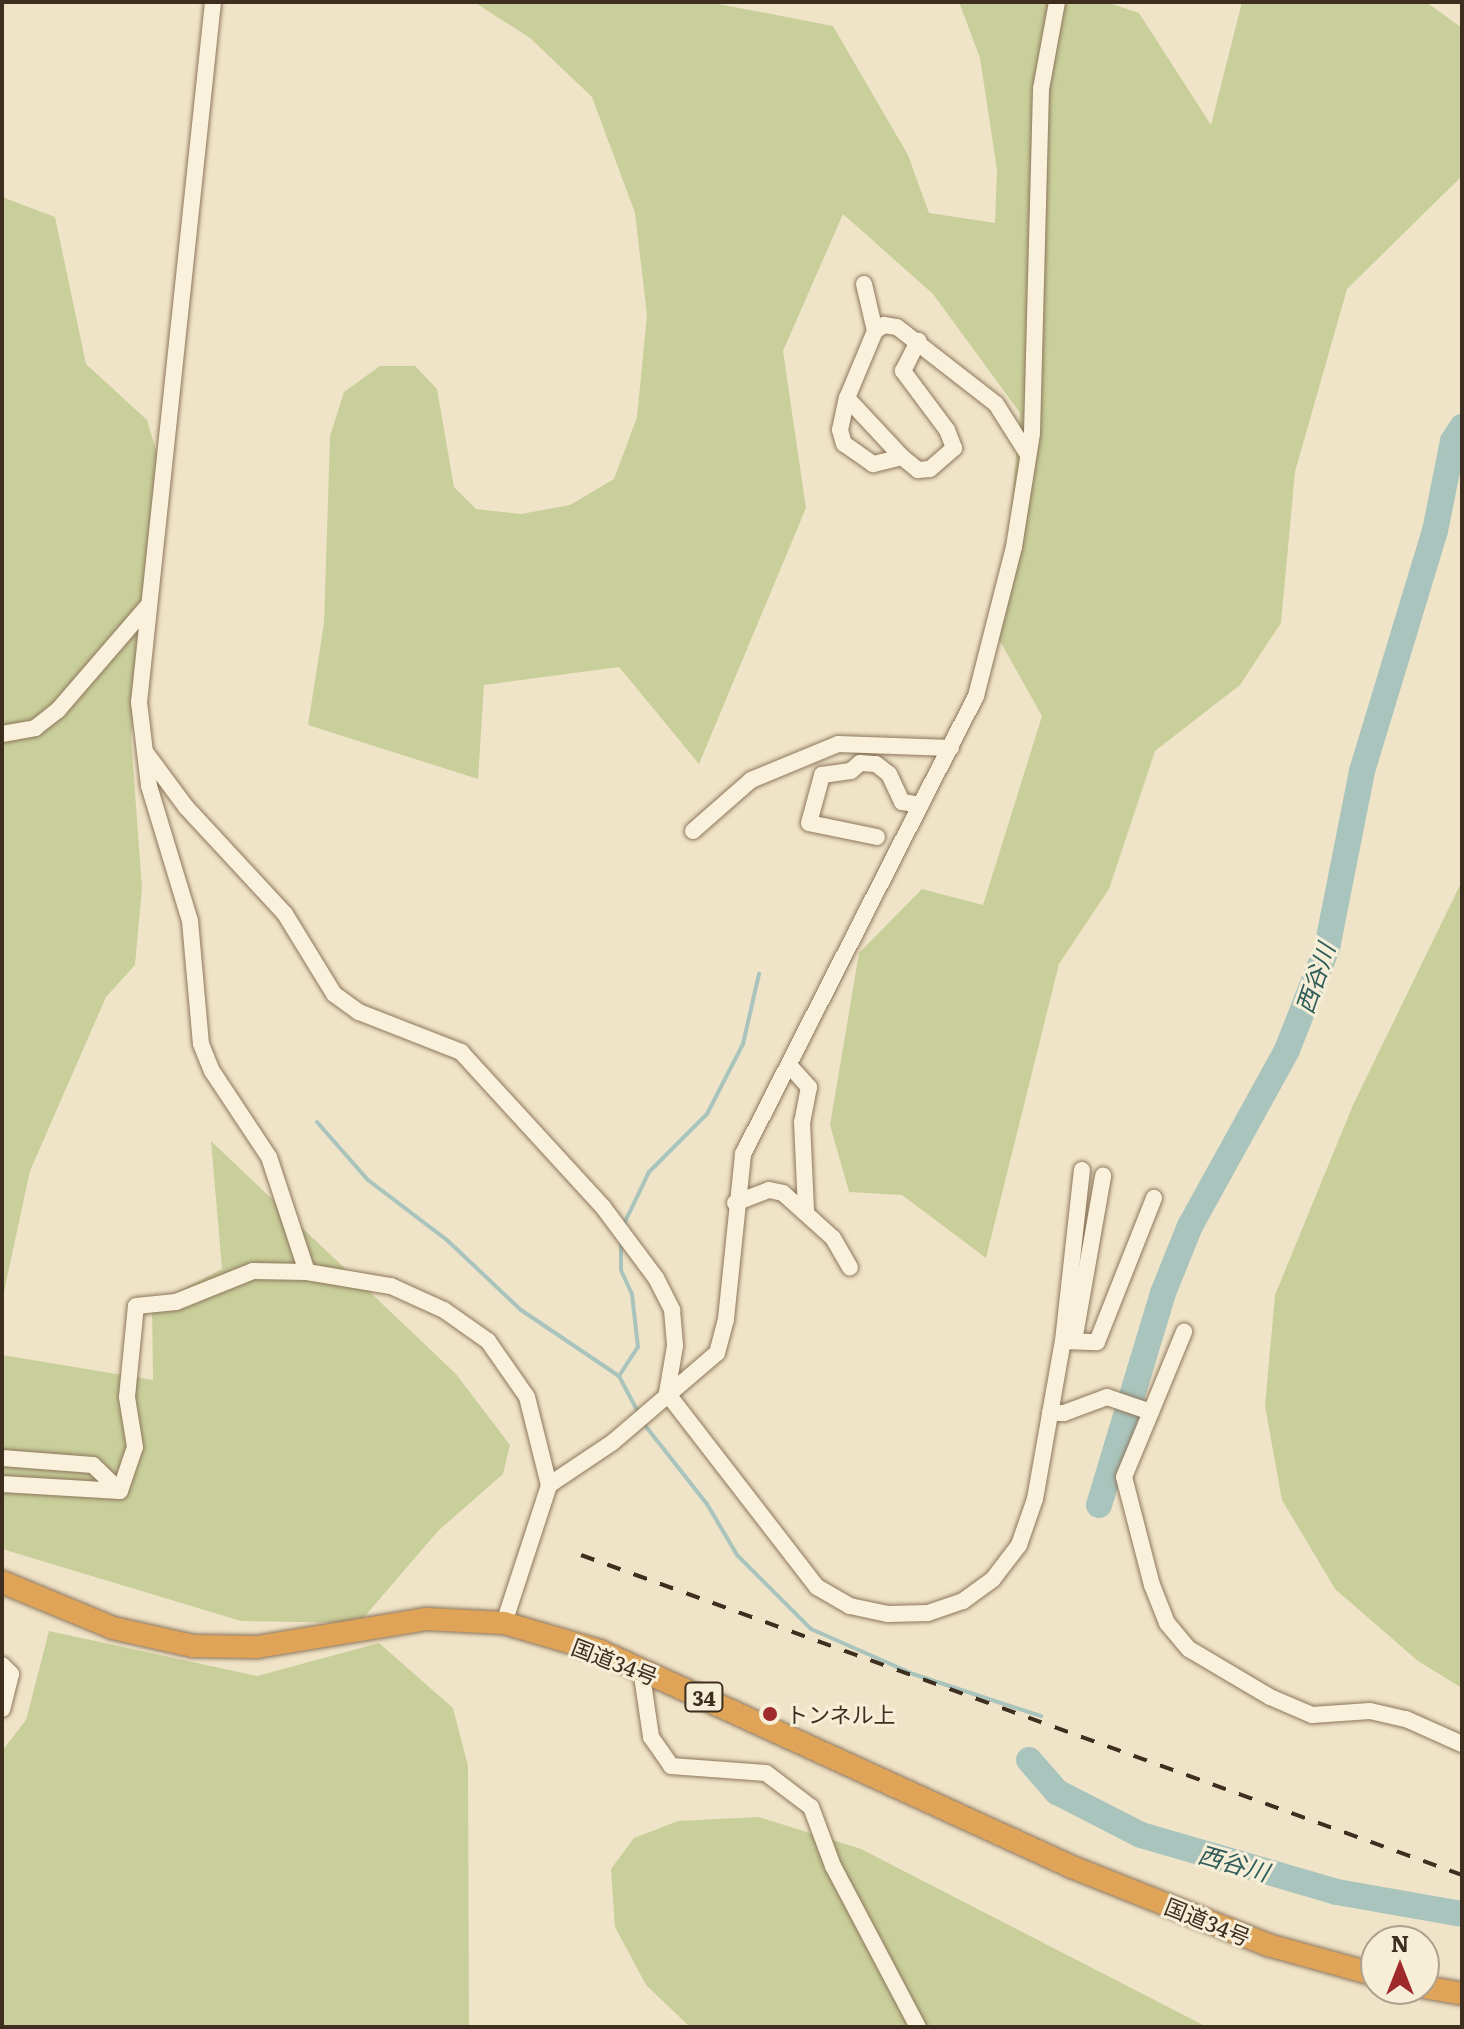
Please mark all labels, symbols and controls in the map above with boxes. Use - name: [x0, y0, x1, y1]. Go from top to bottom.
- water label: 西谷川: [1289, 939, 1339, 1017]
- street label: 国道34号: [568, 1633, 662, 1689]
- road number: 34: [684, 1681, 724, 1713]
- place label: トンネル上: [786, 1701, 896, 1727]
- marker: トンネル上: [761, 1705, 779, 1723]
- water label: 西谷川: [1195, 1838, 1273, 1886]
- street label: 国道34号: [1161, 1892, 1255, 1950]
- north arrow: [1360, 1925, 1440, 2005]
- text: N: [1391, 1926, 1409, 1959]

